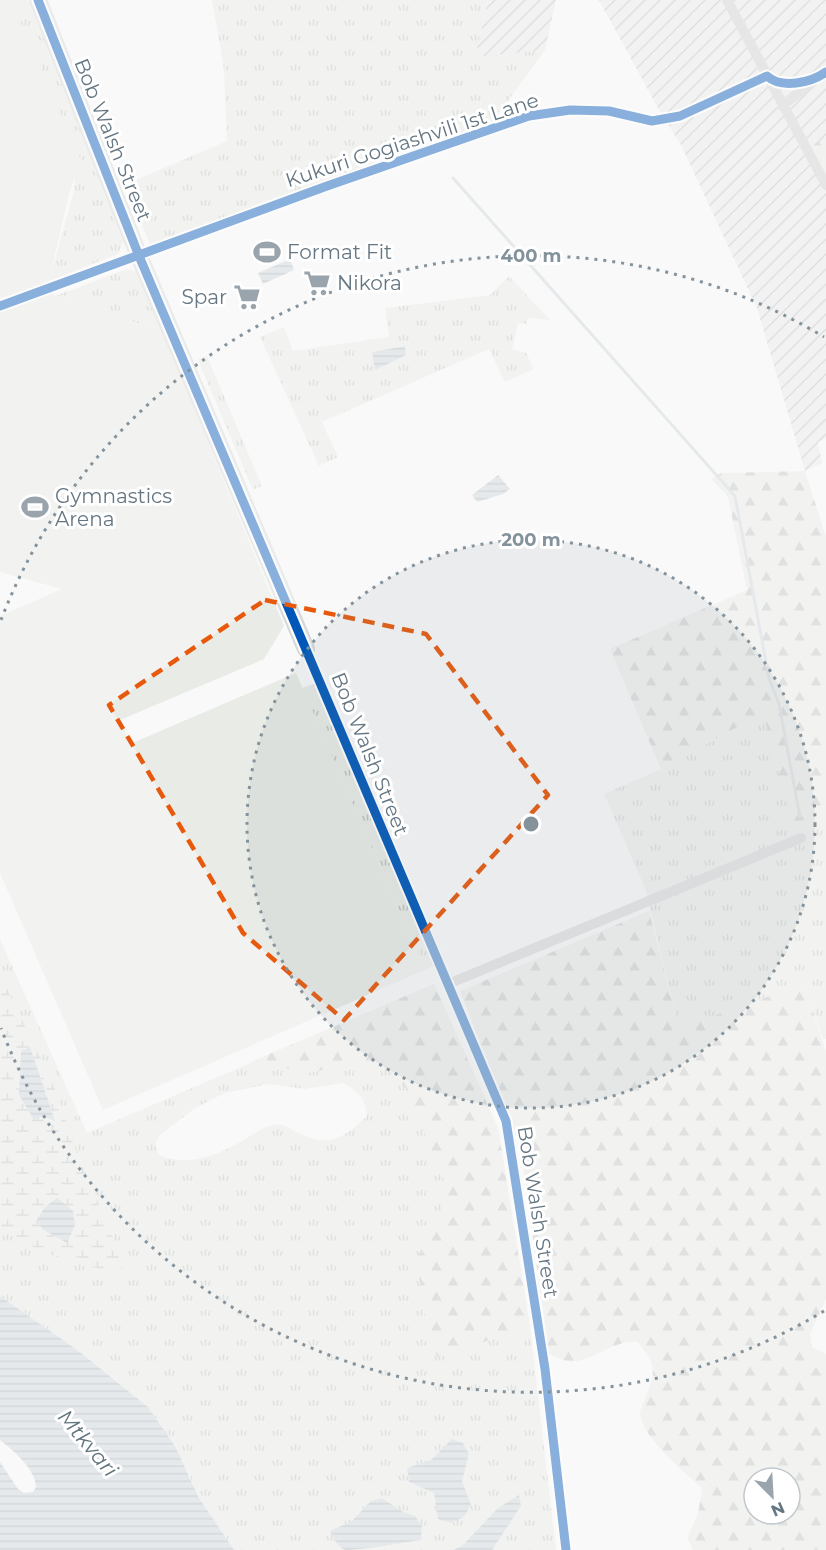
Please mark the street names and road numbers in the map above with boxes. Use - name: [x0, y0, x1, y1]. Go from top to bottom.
- street label: Bob Walsh Street: [69, 55, 157, 225]
- street label: Kukuri Gogiashvili 1st Lane: [282, 88, 542, 192]
- street label: Bob Walsh Street: [326, 669, 414, 839]
- street label: Bob Walsh Street: [513, 1124, 563, 1300]

